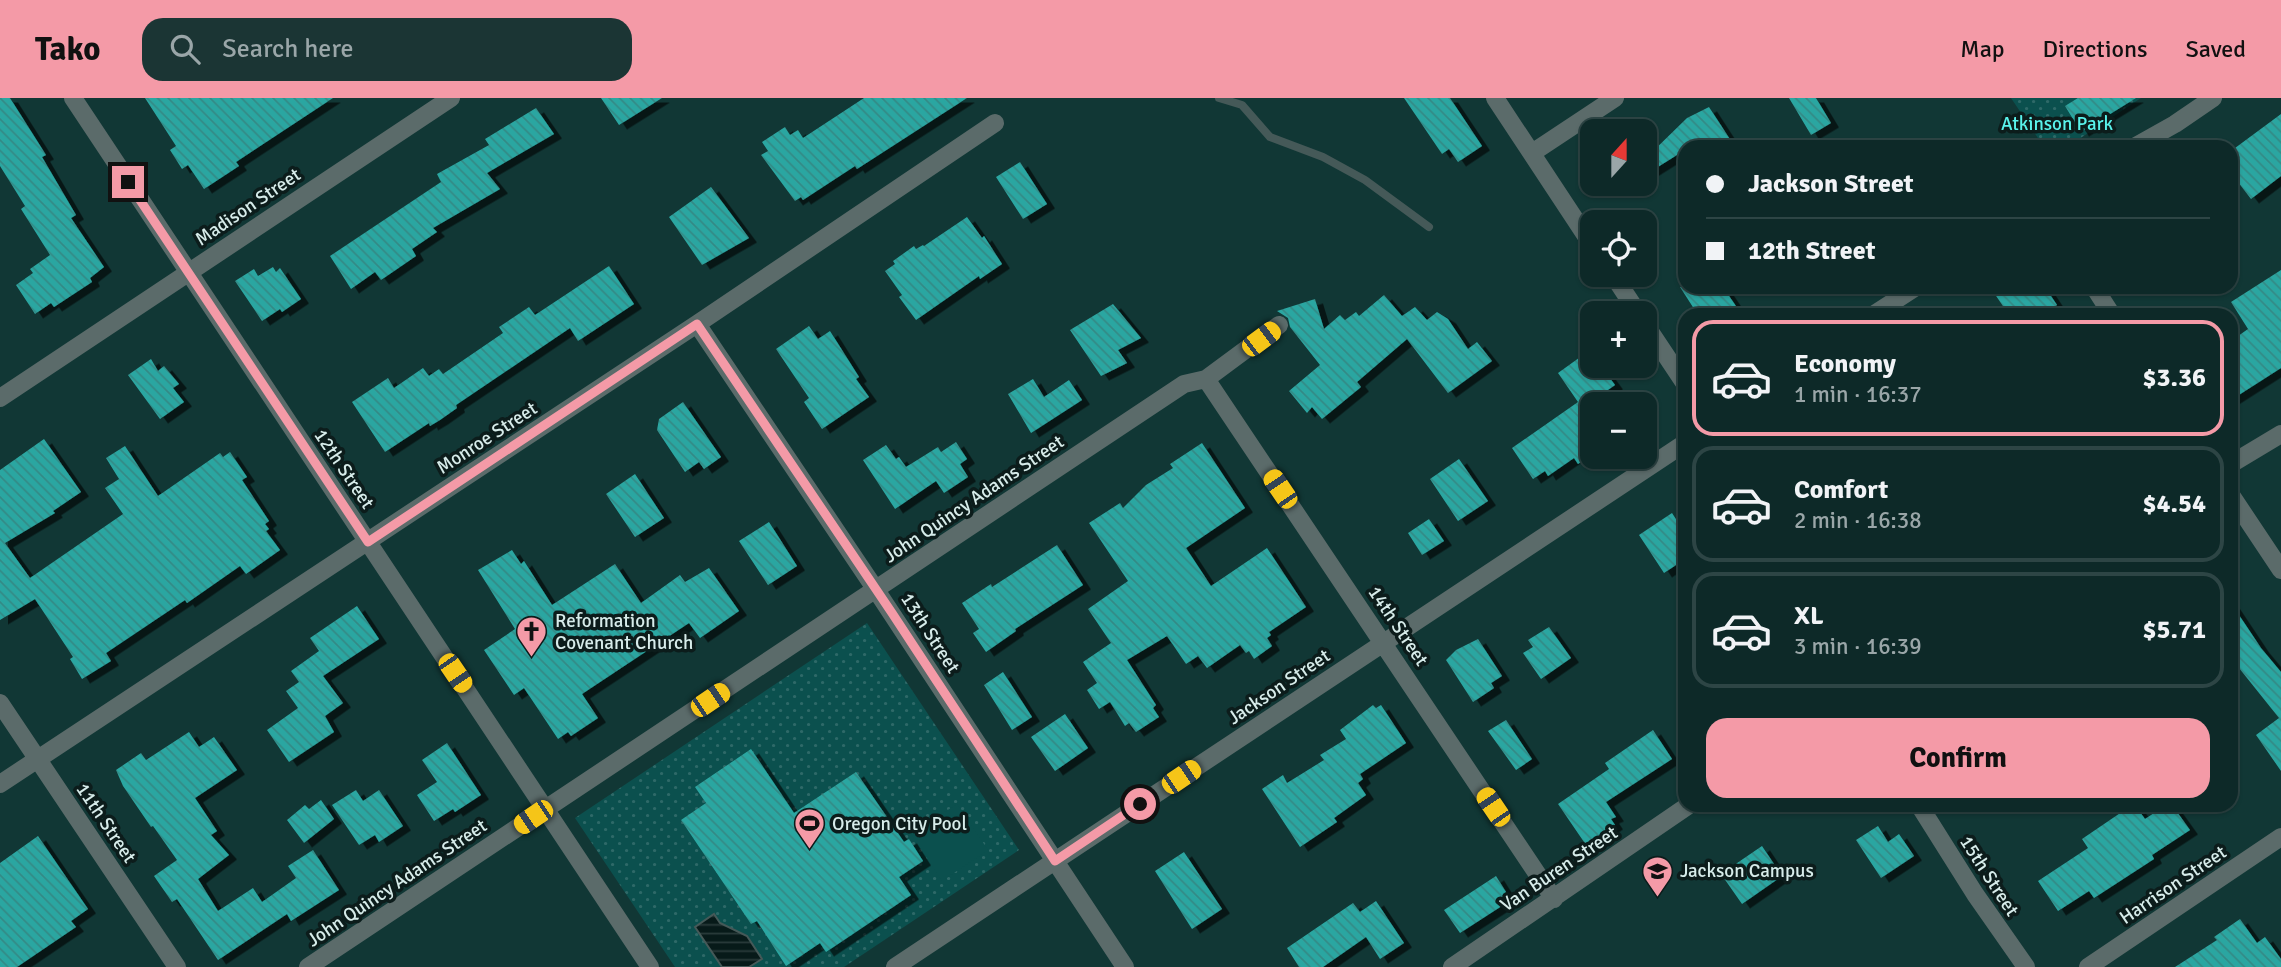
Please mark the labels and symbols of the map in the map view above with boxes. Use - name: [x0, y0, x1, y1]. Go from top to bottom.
- park label: Atkinson Park: [2001, 112, 2114, 136]
- north arrow: [1580, 119, 1657, 196]
- street label: Madison Street: [191, 163, 306, 251]
- route end: [112, 166, 144, 198]
- car: [1238, 318, 1285, 360]
- street label: Monroe Street: [432, 396, 542, 479]
- street label: 12th Street: [309, 424, 380, 514]
- street label: John Quincy Adams Street: [879, 430, 1069, 568]
- car: [1260, 466, 1301, 512]
- street label: 14th Street: [1363, 581, 1434, 671]
- street label: 13th Street: [895, 588, 965, 678]
- place label: Reformation Covenant Church: [555, 609, 693, 655]
- church icon: Reformation Covenant Church: [515, 615, 549, 659]
- street label: Jackson Street: [1223, 644, 1335, 730]
- car: [435, 650, 476, 696]
- car: [687, 680, 734, 720]
- car: [1158, 757, 1205, 797]
- street label: 11th Street: [71, 778, 142, 868]
- car: [1473, 784, 1514, 830]
- route start: [1124, 788, 1156, 820]
- car: [510, 797, 557, 837]
- sports icon: Oregon City Pool: [792, 807, 826, 851]
- place label: Oregon City Pool: [832, 812, 967, 836]
- street label: John Quincy Adams Street: [302, 814, 492, 952]
- street label: Van Buren Street: [1496, 821, 1623, 917]
- street label: 15th Street: [1954, 831, 2024, 921]
- street label: Harrison Street: [2115, 840, 2231, 930]
- school or university icon: Jackson Campus: [1640, 854, 1674, 898]
- place label: Jackson Campus: [1680, 859, 1814, 883]

